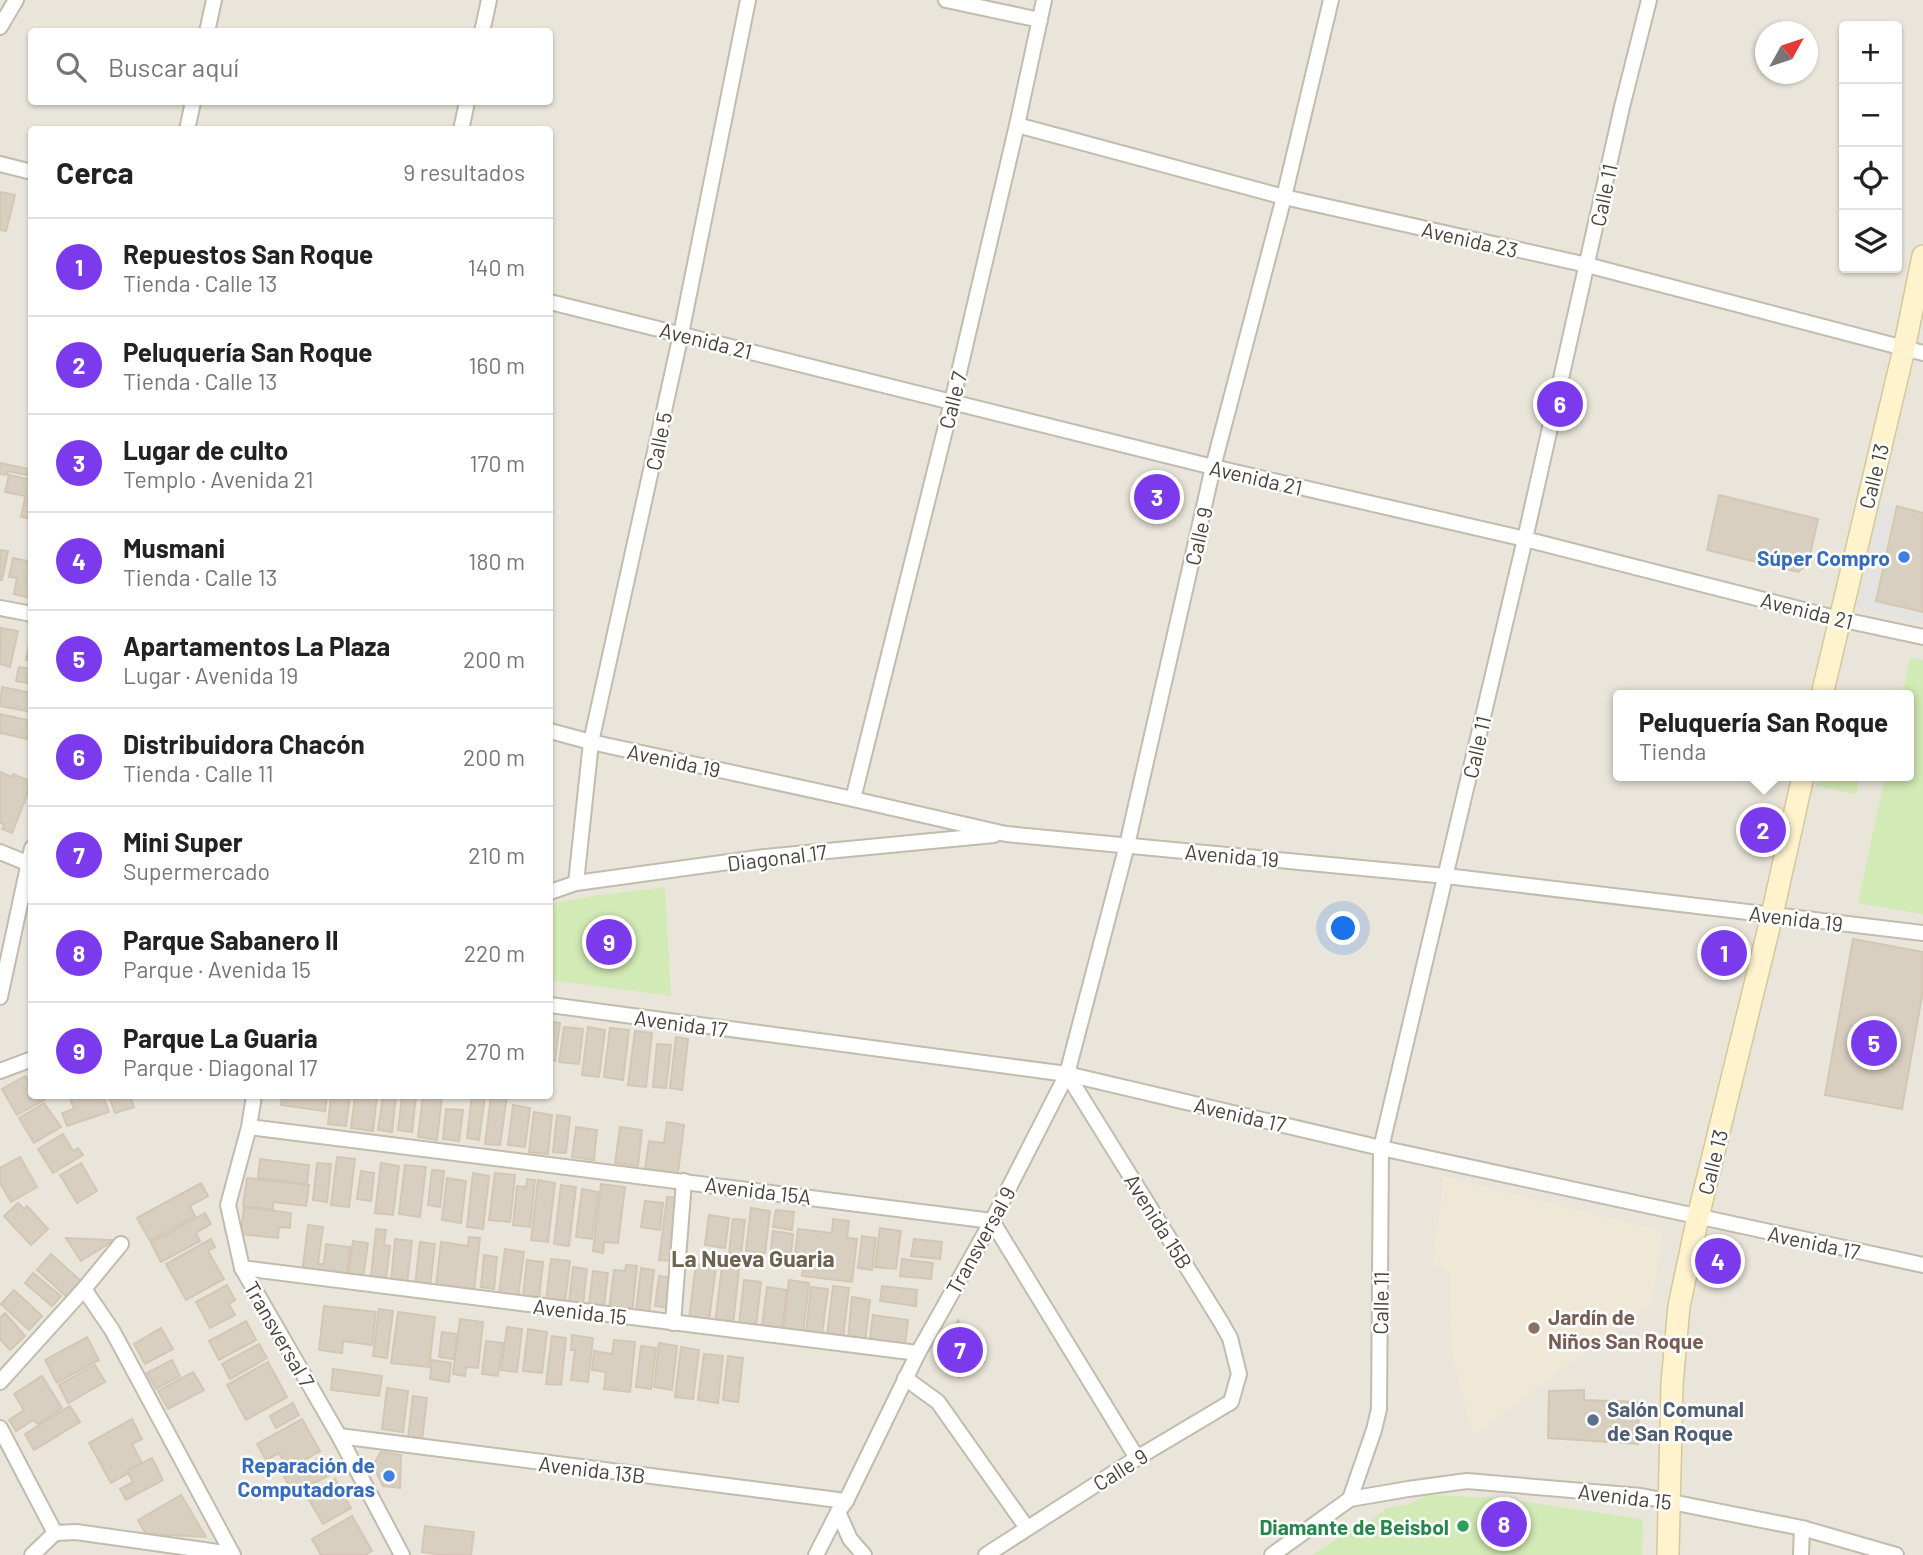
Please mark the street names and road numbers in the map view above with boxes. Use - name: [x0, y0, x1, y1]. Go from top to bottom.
- street label: Calle 11: [1584, 162, 1622, 228]
- street label: Avenida 23: [1419, 216, 1521, 262]
- street label: Avenida 21: [657, 316, 755, 364]
- street label: Calle 7: [933, 369, 971, 431]
- street label: Calle 5: [640, 409, 676, 473]
- street label: Calle 13: [1853, 441, 1893, 511]
- street label: Avenida 21: [1207, 454, 1305, 500]
- street label: Calle 9: [1179, 504, 1217, 568]
- street label: Avenida 21: [1758, 586, 1856, 634]
- street label: Calle 11: [1457, 713, 1495, 781]
- street label: Avenida 19: [625, 738, 723, 782]
- street label: Diagonal 17: [726, 838, 828, 876]
- street label: Avenida 19: [1184, 838, 1280, 872]
- street label: Avenida 19: [1748, 900, 1844, 936]
- street label: Avenida 17: [633, 1004, 729, 1042]
- street label: Avenida 17: [1192, 1091, 1288, 1137]
- street label: Calle 13: [1692, 1127, 1732, 1197]
- street label: Avenida 15B: [1120, 1169, 1198, 1273]
- street label: Avenida 15A: [703, 1171, 813, 1209]
- street label: Transversal 9: [940, 1182, 1020, 1298]
- street label: Avenida 17: [1766, 1220, 1862, 1264]
- street label: Calle 11: [1367, 1271, 1393, 1335]
- street label: Transversal 7: [240, 1277, 320, 1391]
- street label: Avenida 15: [532, 1293, 628, 1329]
- street label: Calle 9: [1088, 1443, 1152, 1495]
- street label: Avenida 13B: [537, 1450, 647, 1488]
- street label: Avenida 15: [1577, 1478, 1673, 1514]

